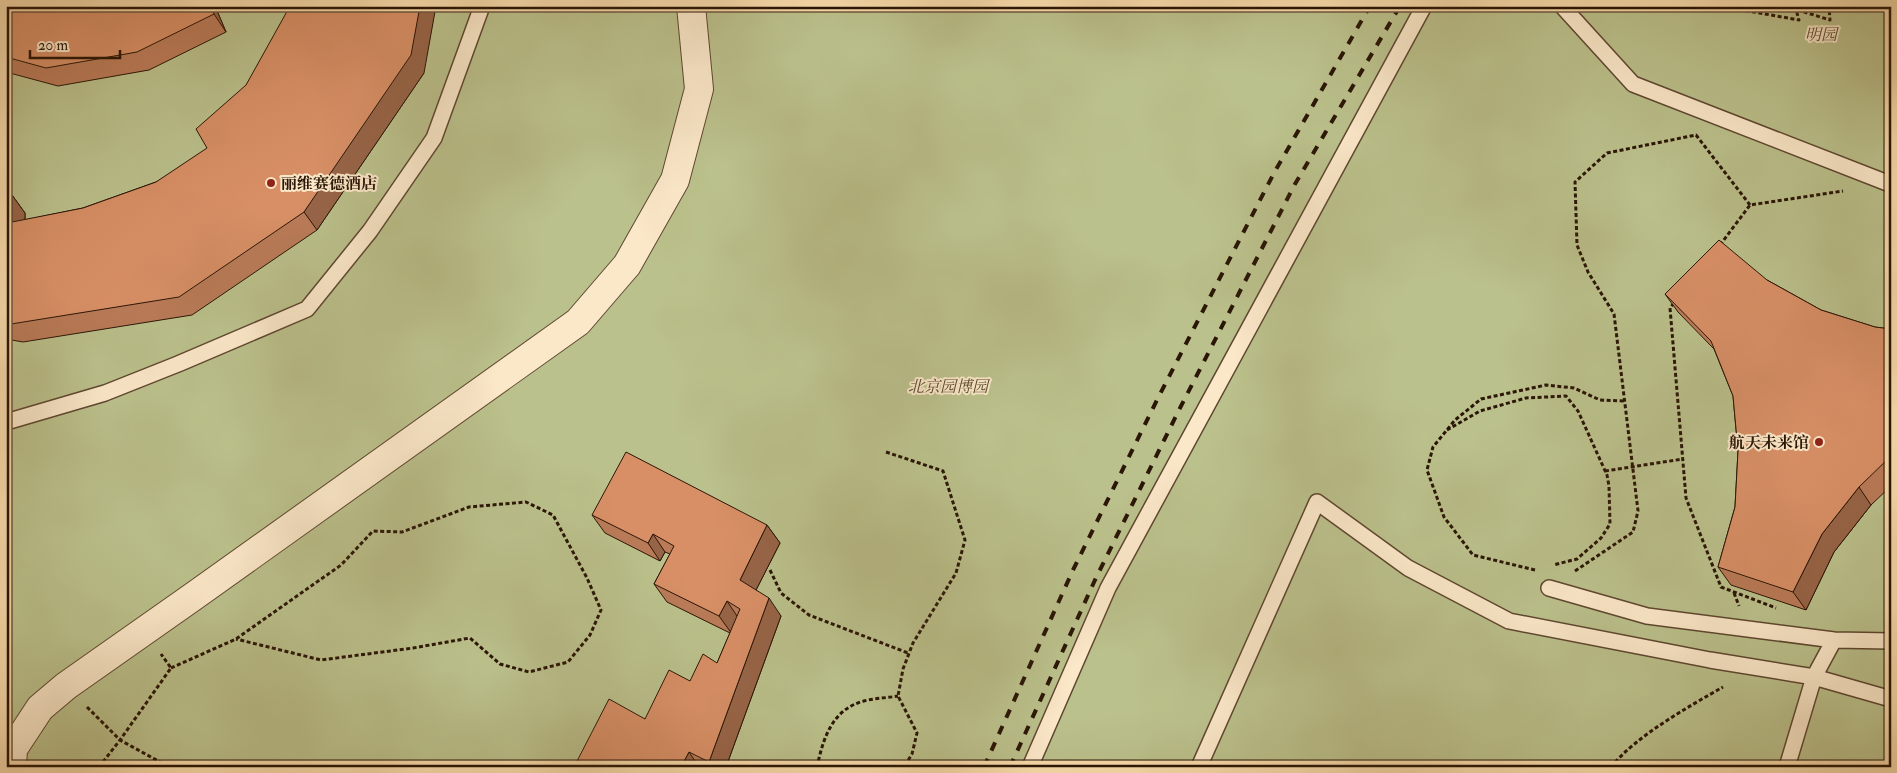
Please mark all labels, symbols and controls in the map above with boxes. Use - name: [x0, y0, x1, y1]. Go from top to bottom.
- park label: 明园: [1805, 25, 1840, 45]
- scale bar: [30, 28, 120, 60]
- text: 20 m: [38, 36, 68, 55]
- place label: 丽维赛德酒店: [281, 174, 377, 194]
- marker: 丽维赛德酒店: [265, 177, 277, 189]
- park label: 北京园博园: [908, 377, 991, 397]
- place label: 航天未来馆: [1729, 433, 1809, 453]
- marker: 航天未来馆: [1813, 436, 1825, 448]

